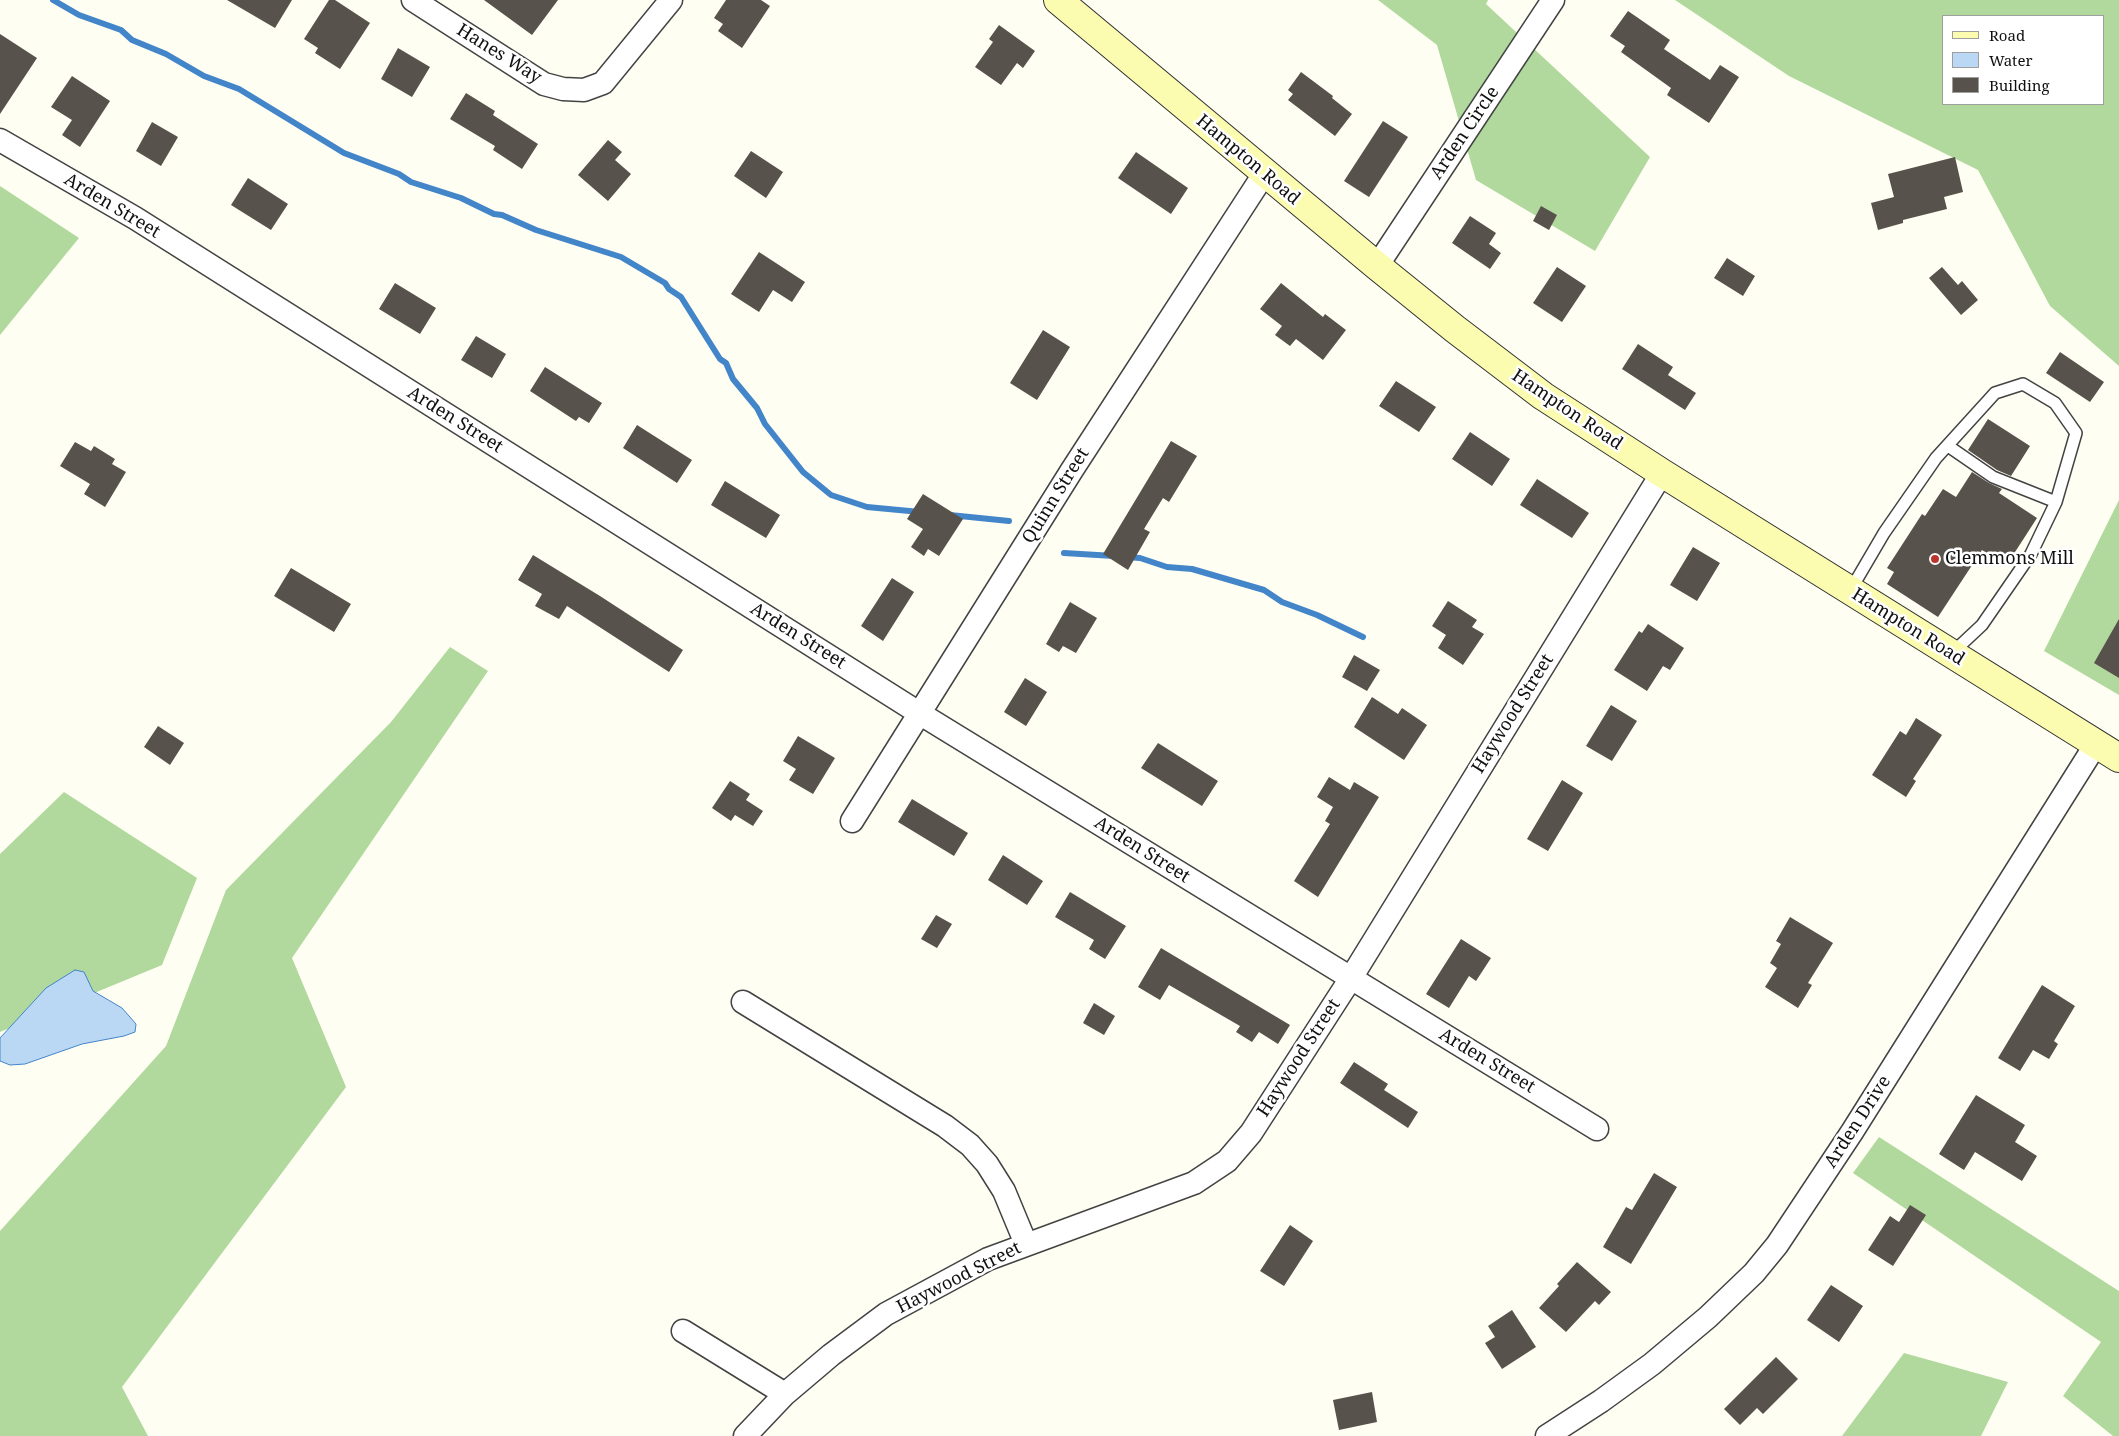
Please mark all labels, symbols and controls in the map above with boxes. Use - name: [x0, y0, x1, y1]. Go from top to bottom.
- legend: [1942, 15, 2104, 105]
- street label: Hanes Way: [453, 19, 545, 89]
- text: Road: [1989, 25, 2025, 45]
- text: Water: [1989, 50, 2032, 70]
- text: Building: [1989, 75, 2050, 95]
- street label: Arden Circle: [1426, 82, 1504, 184]
- street label: Hampton Road: [1192, 110, 1304, 210]
- street label: Arden Street: [60, 169, 164, 243]
- street label: Hampton Road: [1508, 365, 1626, 455]
- street label: Arden Street: [403, 382, 507, 458]
- street label: Quinn Street: [1018, 444, 1094, 548]
- place label: Clemmons Mill: [1945, 548, 2074, 570]
- marker: Clemmons Mill: [1929, 553, 1941, 565]
- street label: Hampton Road: [1848, 584, 1968, 670]
- street label: Arden Street: [746, 598, 850, 674]
- street label: Haywood Street: [1468, 650, 1558, 778]
- street label: Arden Street: [1090, 812, 1194, 888]
- street label: Haywood Street: [1253, 995, 1345, 1121]
- street label: Arden Street: [1435, 1024, 1539, 1098]
- street label: Arden Drive: [1820, 1072, 1896, 1172]
- street label: Haywood Street: [893, 1237, 1025, 1319]

